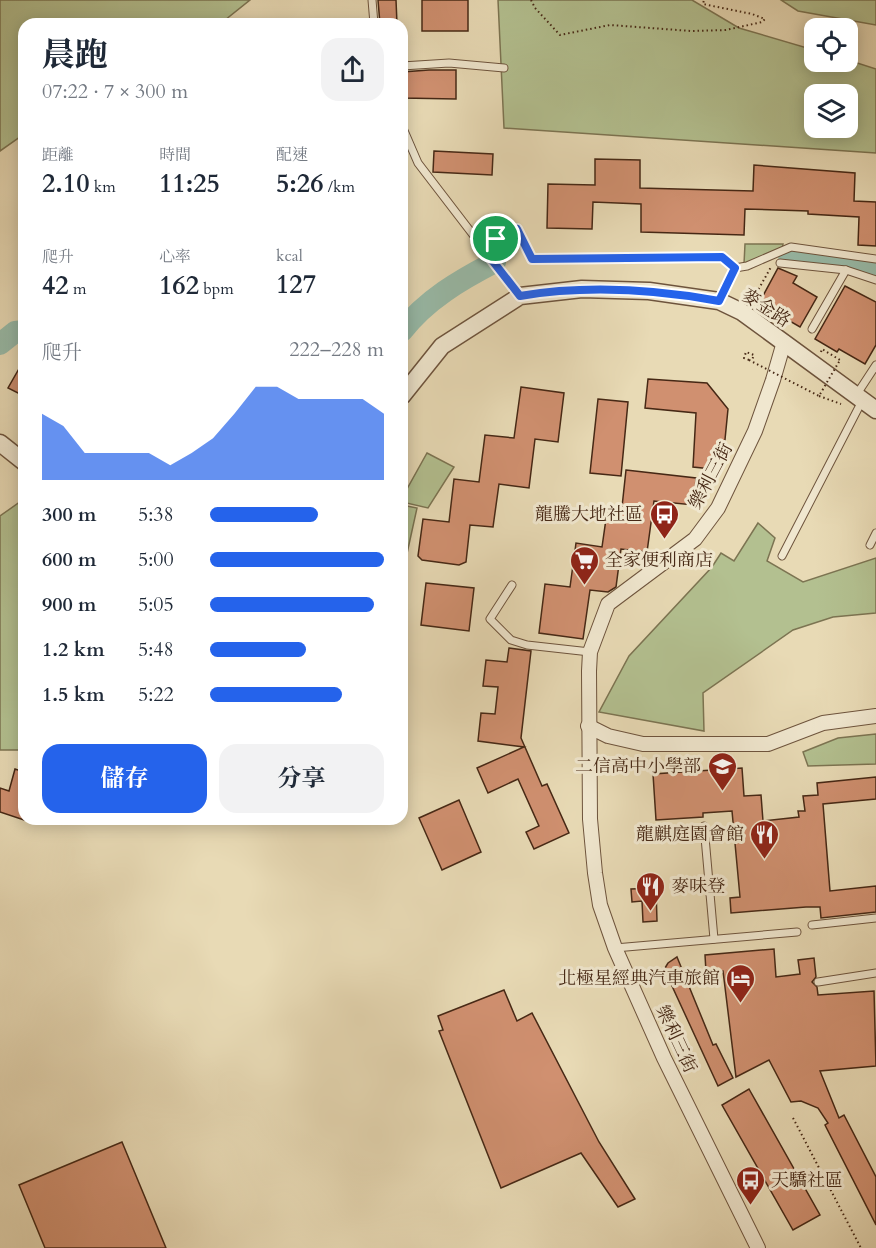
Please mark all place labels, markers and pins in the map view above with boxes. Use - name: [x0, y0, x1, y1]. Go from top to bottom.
- pin: [470, 213, 521, 264]
- bus stop icon: 龍騰大地社區: [648, 498, 680, 540]
- place label: 龍騰大地社區: [535, 502, 643, 527]
- supermarket icon: 全家便利商店: [568, 544, 600, 586]
- place label: 全家便利商店: [605, 548, 713, 573]
- school or university icon: 二信高中小學部: [706, 750, 738, 792]
- place label: 二信高中小學部: [575, 754, 701, 779]
- restaurant icon: 龍麒庭園會館: [749, 818, 781, 860]
- place label: 龍麒庭園會館: [636, 822, 744, 847]
- restaurant icon: 麥味登: [634, 870, 666, 912]
- place label: 麥味登: [671, 874, 725, 899]
- hotel icon: 北極星經典汽車旅館: [725, 962, 757, 1004]
- place label: 北極星經典汽車旅館: [558, 966, 720, 991]
- bus stop icon: 天驕社區: [734, 1164, 766, 1206]
- place label: 天驕社區: [771, 1168, 843, 1193]

